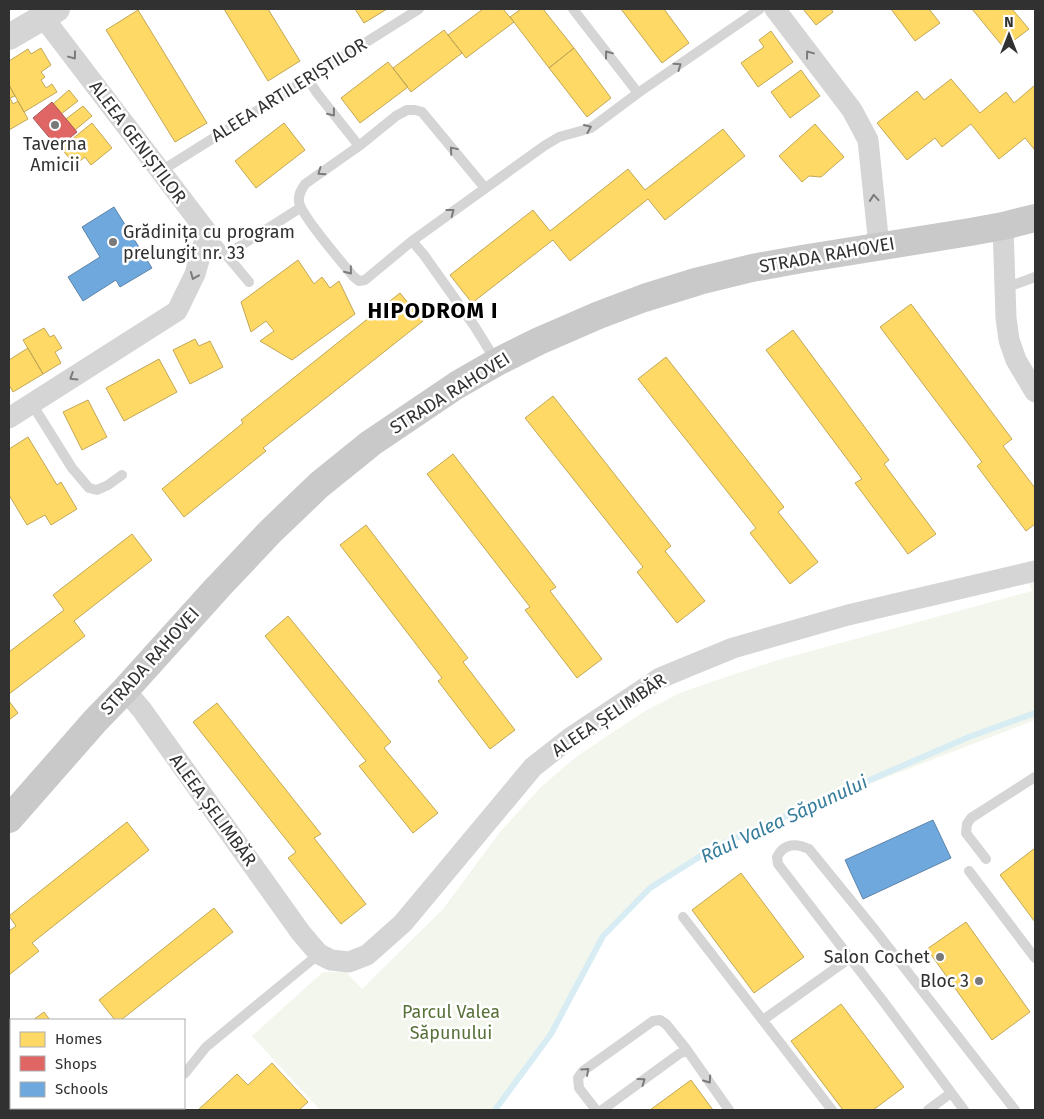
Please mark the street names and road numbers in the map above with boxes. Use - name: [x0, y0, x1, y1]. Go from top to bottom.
- street label: ALEEA ARTILERIȘTILOR: [207, 33, 372, 148]
- street label: ALEEA GENIȘTILOR: [84, 76, 191, 208]
- street label: STRADA RAHOVEI: [758, 232, 896, 278]
- street label: STRADA RAHOVEI: [386, 347, 514, 439]
- street label: STRADA RAHOVEI: [96, 603, 204, 719]
- street label: ALEEA ȘELIMBĂR: [548, 669, 671, 762]
- street label: ALEEA ȘELIMBĂR: [164, 750, 261, 871]

